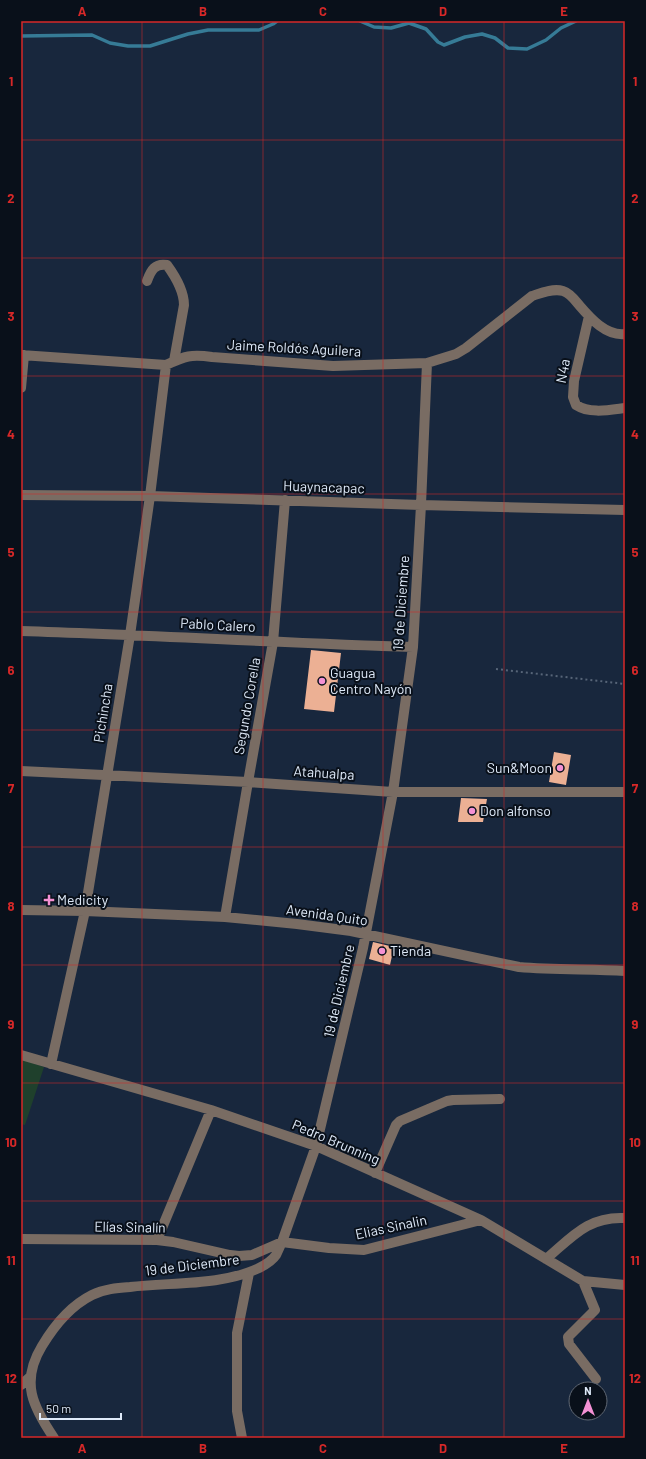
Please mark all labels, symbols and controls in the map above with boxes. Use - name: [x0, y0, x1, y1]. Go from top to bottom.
- text: A: [78, 3, 87, 19]
- text: B: [199, 3, 207, 19]
- text: C: [319, 3, 327, 19]
- text: D: [439, 3, 447, 19]
- text: E: [560, 3, 568, 19]
- text: 1: [9, 73, 13, 89]
- text: 1: [633, 73, 637, 89]
- text: 2: [7, 190, 15, 206]
- text: 2: [631, 190, 639, 206]
- text: 3: [7, 308, 15, 324]
- text: 3: [631, 308, 639, 324]
- street label: Jaime Roldós Aguilera: [227, 335, 362, 360]
- street label: N4a: [552, 357, 573, 384]
- text: 4: [7, 426, 15, 442]
- text: 4: [631, 426, 639, 442]
- street label: Huaynacapac: [283, 477, 365, 496]
- text: 5: [7, 544, 15, 560]
- text: 5: [631, 544, 639, 560]
- street label: 19 de Diciembre: [389, 555, 412, 651]
- street label: Pablo Calero: [180, 614, 256, 635]
- street label: Segundo Corella: [230, 656, 263, 756]
- text: 6: [8, 662, 15, 678]
- text: 6: [632, 662, 639, 678]
- place label: Guagua Centro Nayón: [330, 664, 412, 697]
- marker: Guagua Centro Nayón: [317, 676, 327, 686]
- street label: Pichincha: [89, 682, 116, 744]
- place label: Sun&Moon: [487, 759, 552, 776]
- street label: Atahualpa: [293, 762, 355, 783]
- marker: Sun&Moon: [555, 763, 565, 773]
- text: 7: [8, 780, 15, 796]
- text: 7: [632, 780, 639, 796]
- place label: Don alfonso: [480, 802, 551, 819]
- marker: Don alfonso: [467, 806, 477, 816]
- place label: Medicity: [57, 891, 109, 908]
- marker: Medicity: [44, 895, 54, 905]
- text: 8: [7, 898, 15, 914]
- text: 8: [631, 898, 639, 914]
- street label: Avenida Quito: [285, 900, 369, 929]
- place label: Tienda: [390, 942, 431, 959]
- street label: 19 de Diciembre: [320, 943, 357, 1039]
- marker: Tienda: [377, 946, 387, 956]
- text: 9: [8, 1016, 15, 1032]
- text: 9: [632, 1016, 639, 1032]
- street label: Pedro Brunning: [290, 1115, 383, 1168]
- text: 10: [5, 1134, 17, 1150]
- text: 10: [629, 1134, 641, 1150]
- street label: Elias Sinalin: [354, 1211, 428, 1242]
- street label: Elías Sinalín: [94, 1217, 166, 1236]
- street label: 19 de Diciembre: [144, 1250, 240, 1279]
- text: 11: [6, 1252, 16, 1268]
- text: 11: [630, 1252, 640, 1268]
- text: 12: [5, 1370, 17, 1386]
- text: 12: [629, 1370, 641, 1386]
- north arrow: [568, 1381, 608, 1421]
- text: N: [584, 1384, 592, 1397]
- scale bar: [40, 1395, 121, 1421]
- text: 50 m: [46, 1401, 71, 1415]
- text: A: [78, 1440, 87, 1456]
- text: B: [199, 1440, 207, 1456]
- text: C: [319, 1440, 327, 1456]
- text: D: [439, 1440, 447, 1456]
- text: E: [560, 1440, 568, 1456]

